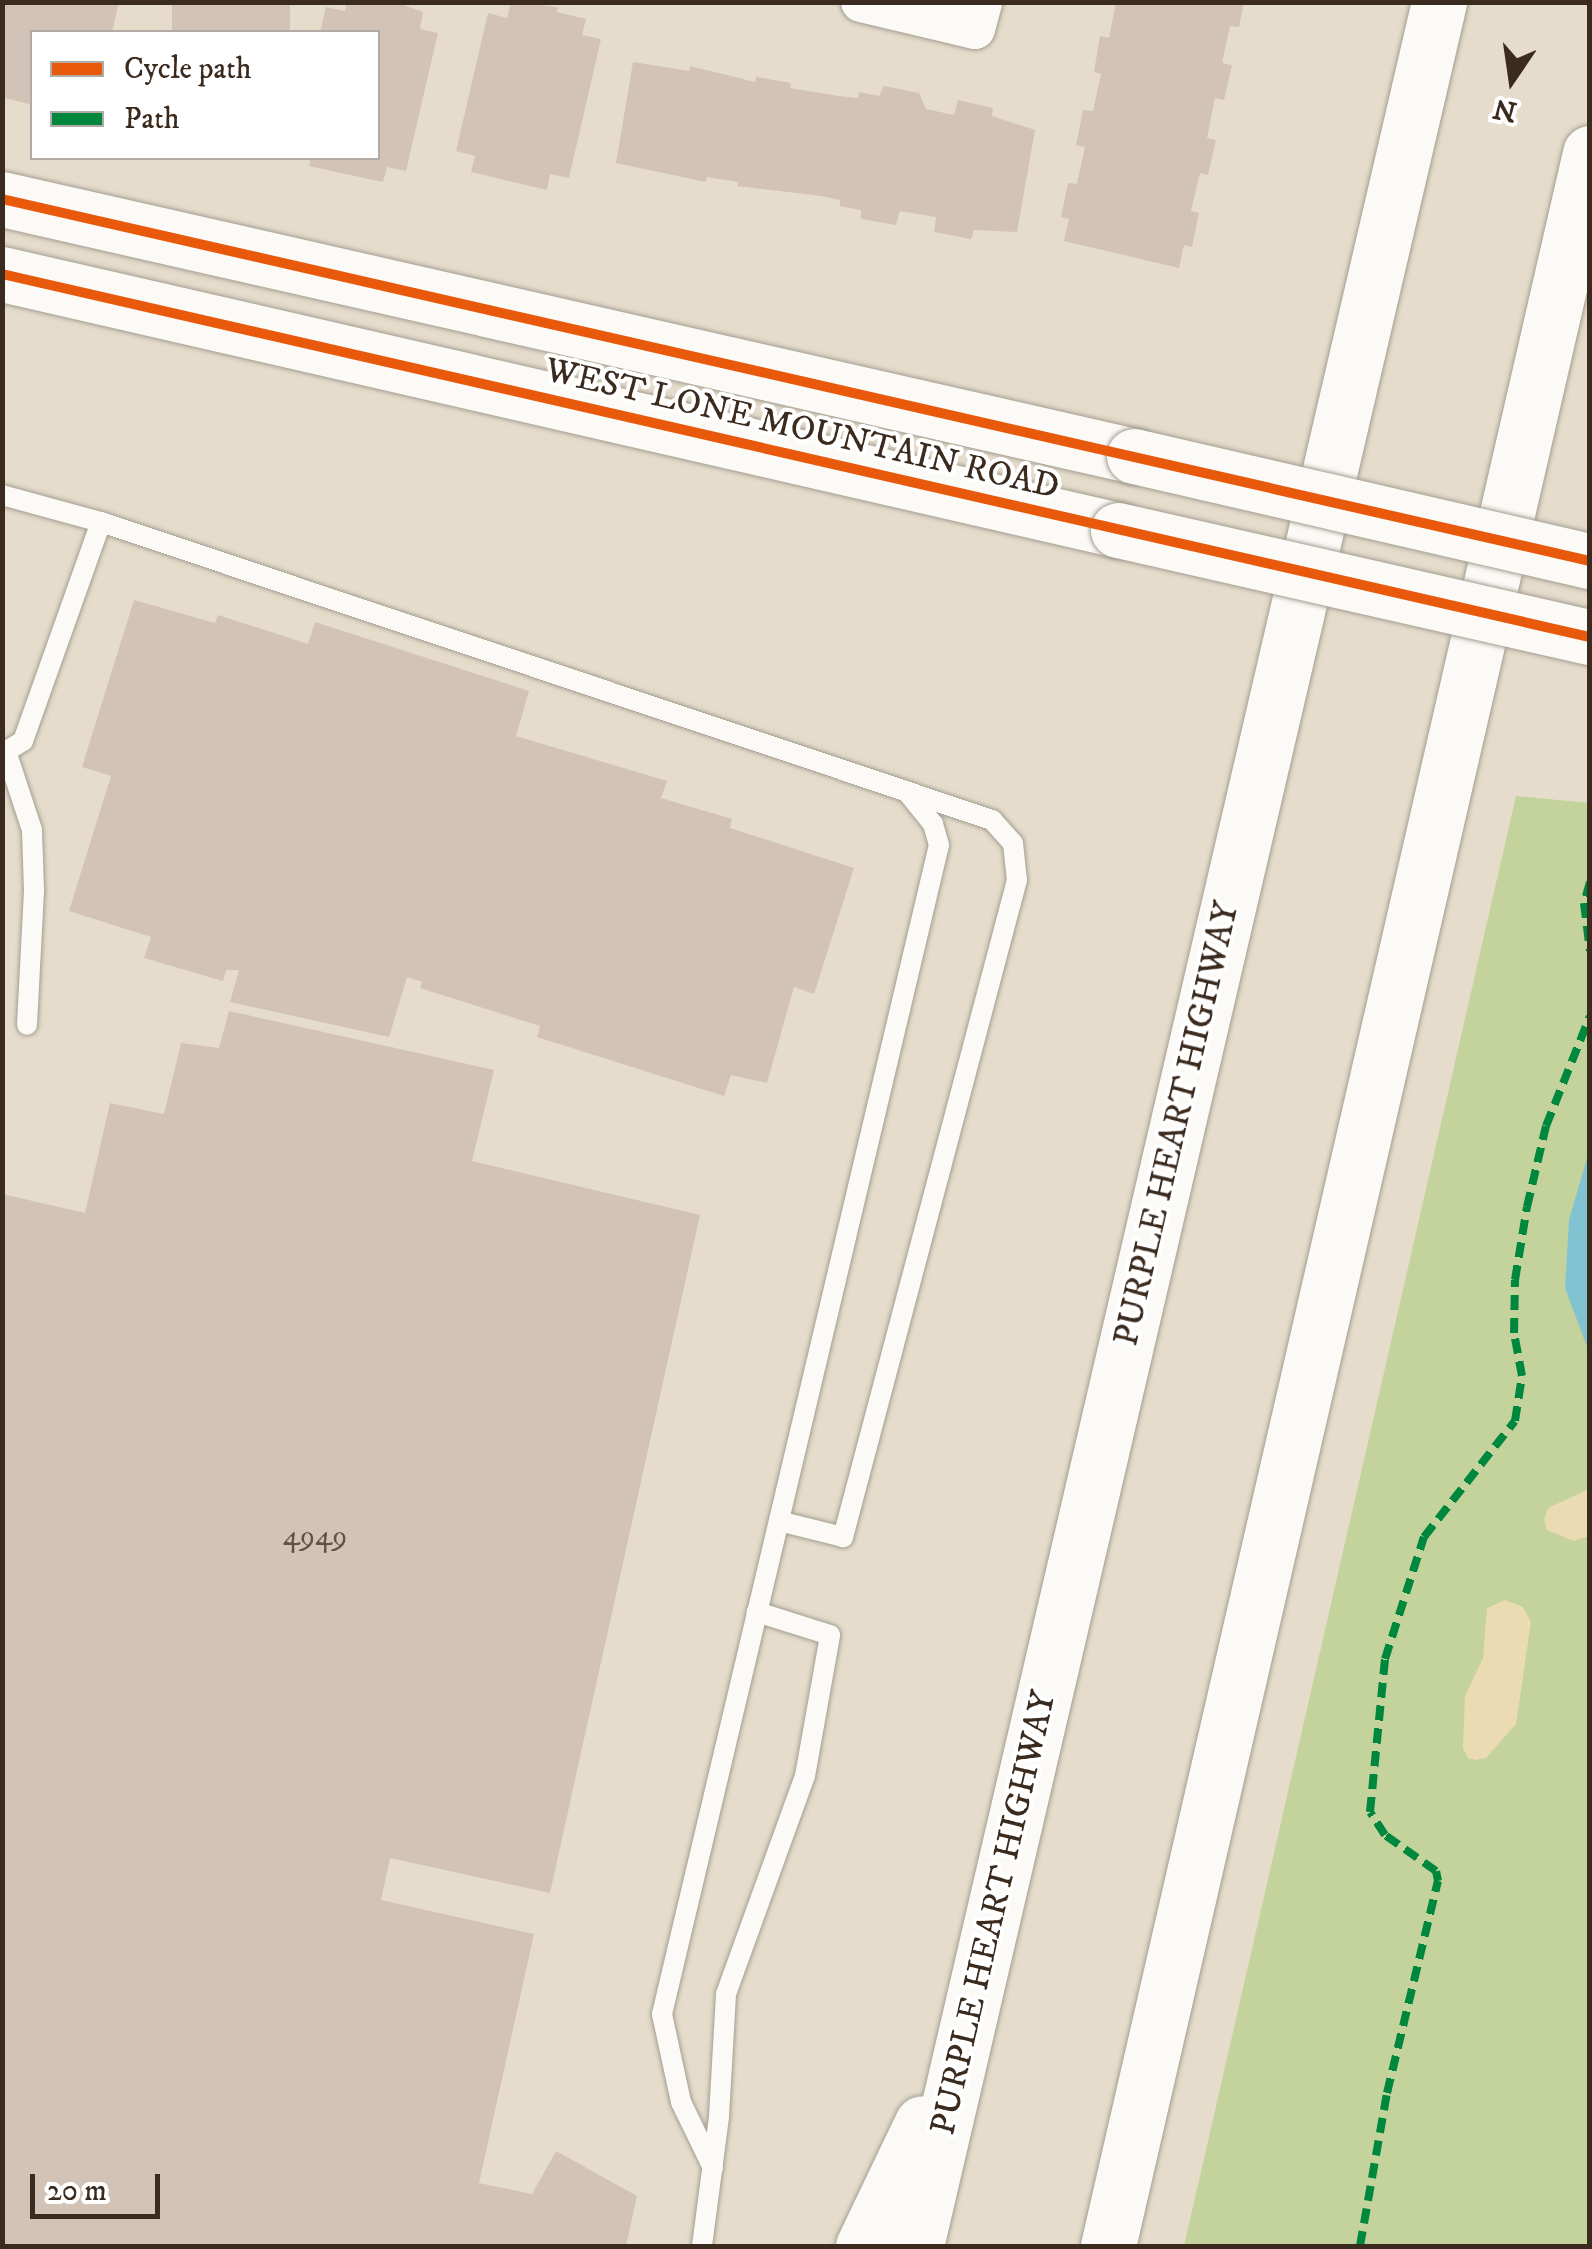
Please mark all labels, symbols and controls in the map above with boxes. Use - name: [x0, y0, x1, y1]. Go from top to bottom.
- legend: [30, 30, 380, 160]
- north arrow: [1462, 30, 1562, 130]
- text: Cycle path: [124, 51, 252, 88]
- text: N: [1490, 90, 1520, 129]
- text: Path: [124, 101, 180, 138]
- street label: WEST LONE MOUNTAIN ROAD: [541, 349, 1063, 509]
- street label: PURPLE HEART HIGHWAY: [1105, 898, 1249, 1350]
- house number: 4949: [283, 1519, 347, 1555]
- street label: PURPLE HEART HIGHWAY: [922, 1687, 1066, 2139]
- scale bar: [35, 2154, 165, 2216]
- text: 20 m: [47, 2173, 107, 2210]

